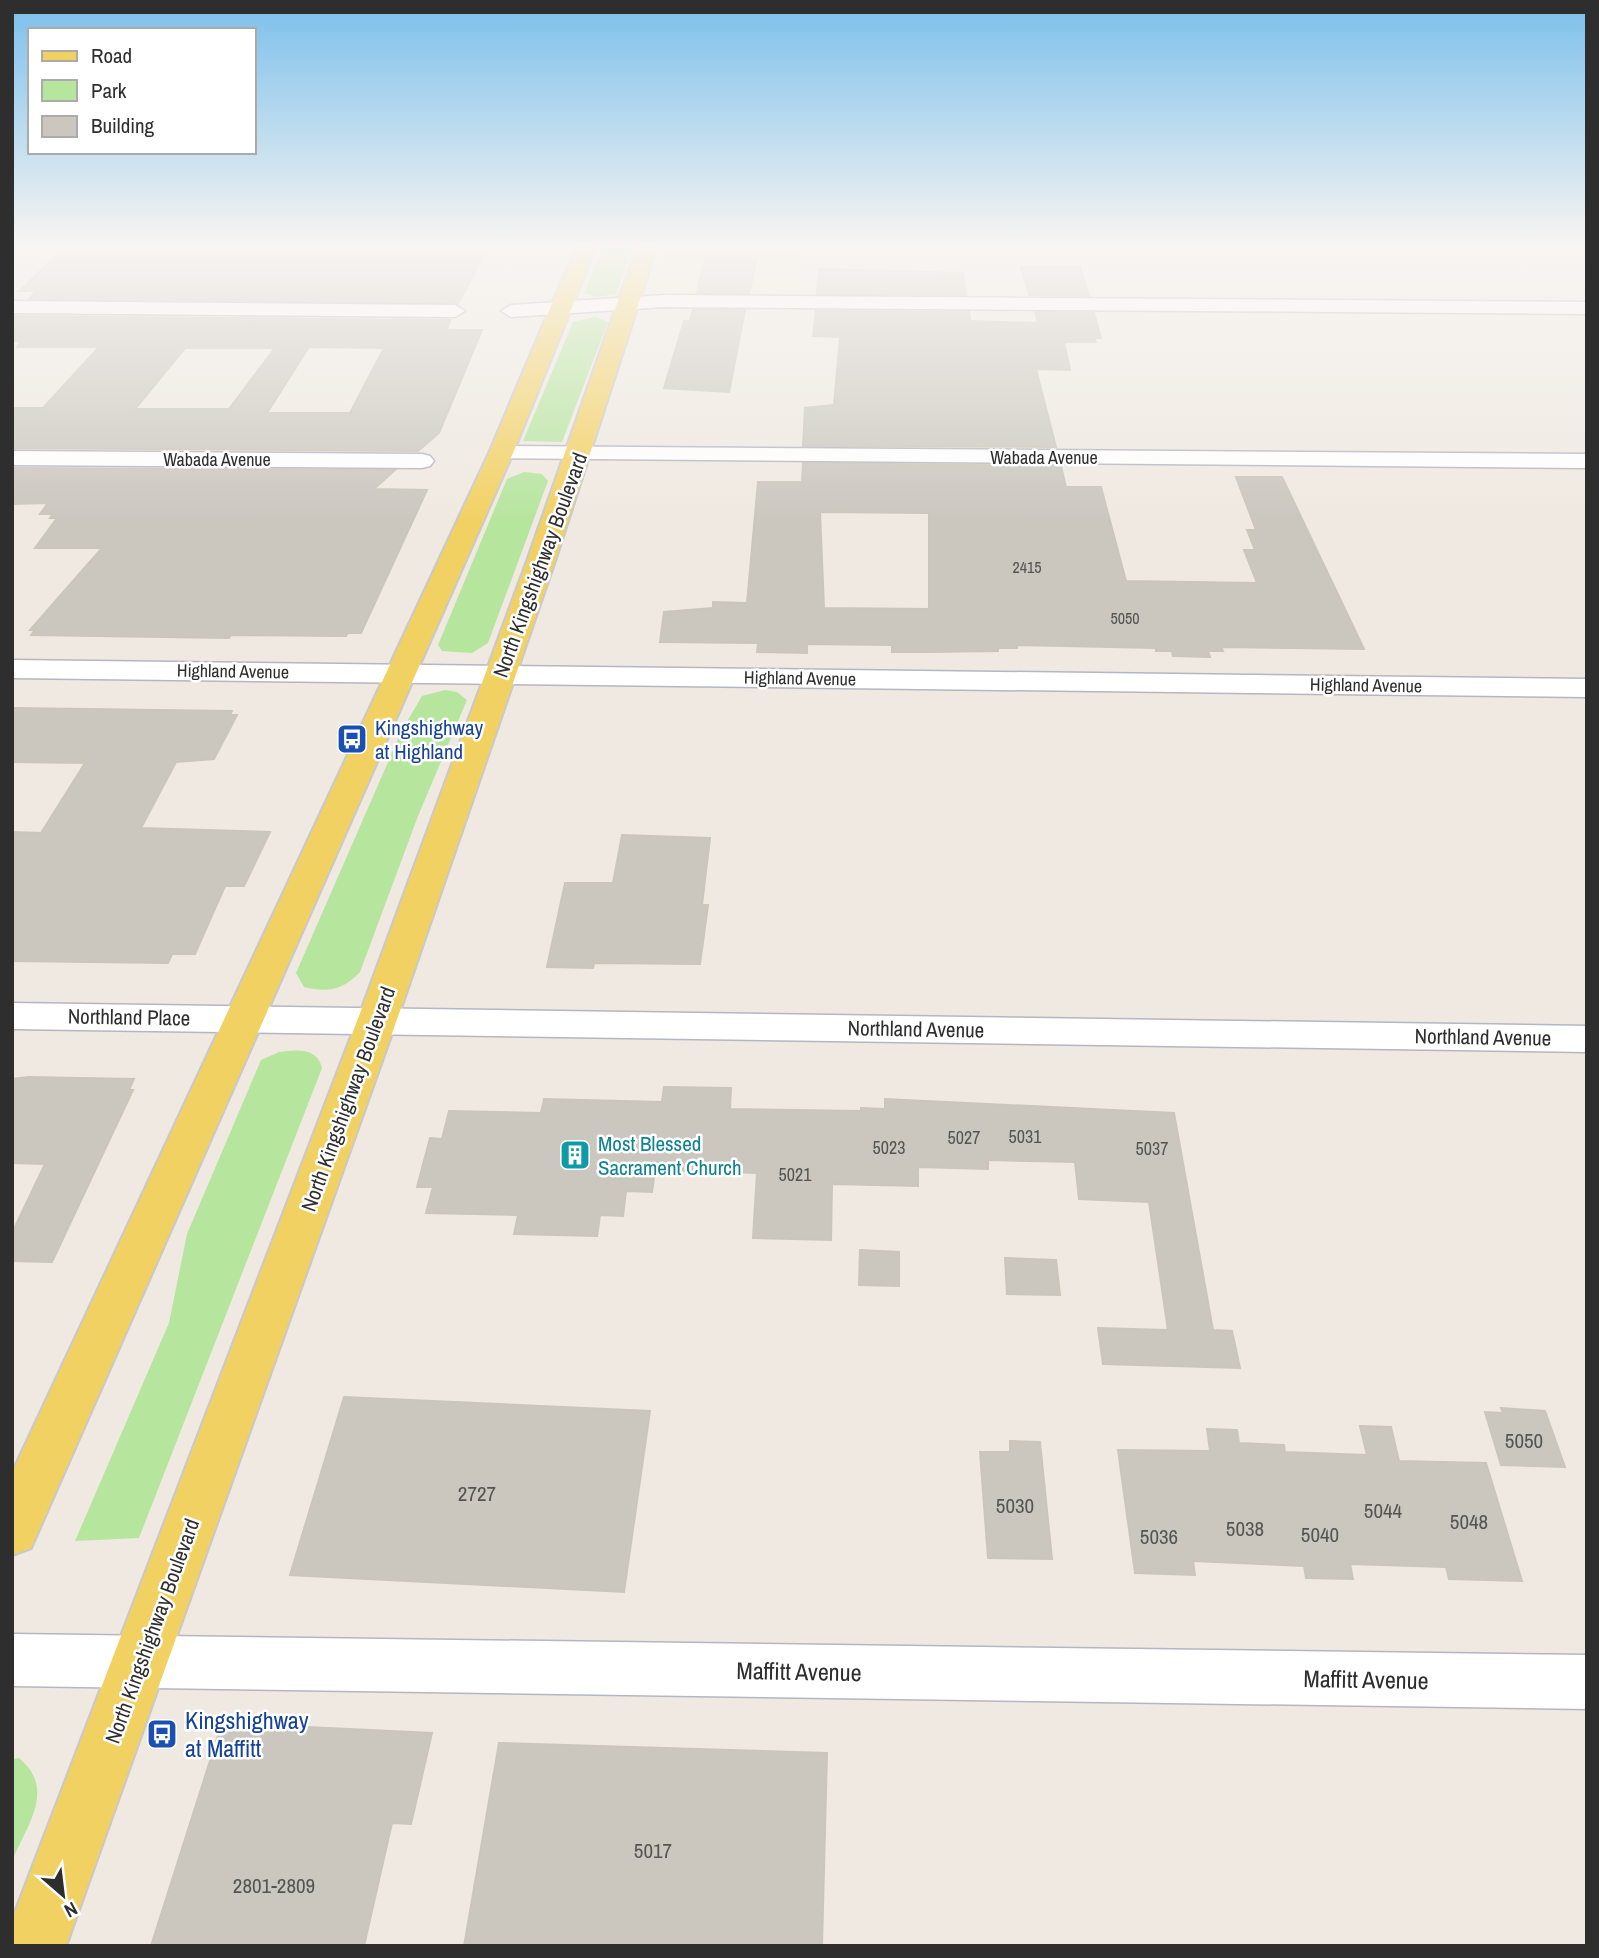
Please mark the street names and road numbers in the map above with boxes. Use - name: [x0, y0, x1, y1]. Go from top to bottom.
- street label: Wabada Avenue: [990, 445, 1098, 470]
- street label: Wabada Avenue: [163, 447, 271, 472]
- street label: North Kingshighway Boulevard: [486, 449, 594, 681]
- street label: Highland Avenue: [177, 658, 289, 684]
- street label: Highland Avenue: [744, 665, 856, 691]
- street label: Highland Avenue: [1310, 672, 1422, 698]
- street label: North Kingshighway Boulevard: [294, 983, 402, 1215]
- street label: Northland Place: [67, 1001, 191, 1033]
- street label: Northland Avenue: [847, 1013, 985, 1045]
- street label: Northland Avenue: [1414, 1021, 1552, 1053]
- street label: North Kingshighway Boulevard: [98, 1515, 206, 1747]
- street label: Maffitt Avenue: [736, 1654, 862, 1688]
- street label: Maffitt Avenue: [1303, 1662, 1429, 1696]

